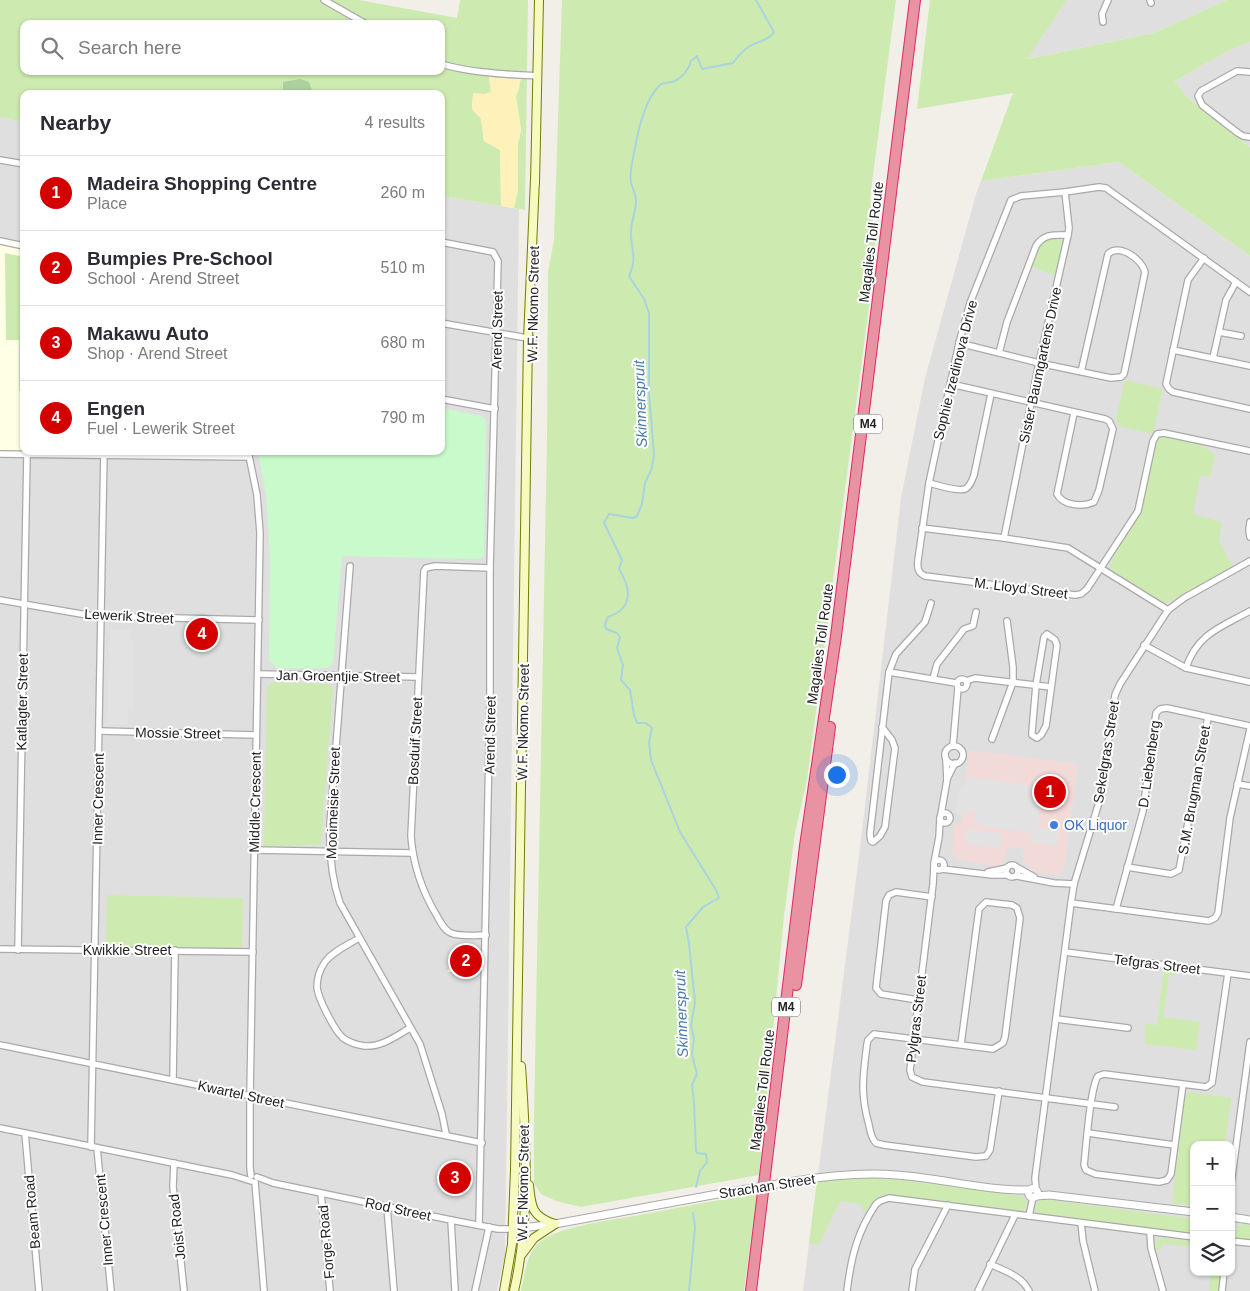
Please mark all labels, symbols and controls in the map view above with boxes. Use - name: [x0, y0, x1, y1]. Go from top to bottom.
- search box: [20, 20, 445, 75]
- icon: search: [38, 34, 66, 62]
- text: Search here: [78, 37, 182, 58]
- text: Nearby: [40, 111, 111, 134]
- text: 4 results: [365, 114, 425, 131]
- text: Madeira Shopping Centre: [87, 173, 317, 194]
- street label: Magalies Toll Route: [856, 180, 886, 303]
- text: 1: [52, 184, 60, 201]
- text: 260 m: [381, 184, 425, 201]
- text: Place: [87, 195, 127, 212]
- street label: W.F. Nkomo Street: [524, 245, 542, 362]
- text: Bumpies Pre-School: [87, 248, 273, 269]
- text: 2: [52, 259, 60, 276]
- text: 510 m: [381, 259, 425, 276]
- text: School · Arend Street: [87, 270, 239, 287]
- street label: Sister Baumgartens Drive: [1016, 285, 1064, 445]
- street label: Arend Street: [488, 290, 506, 369]
- street label: Sophie Izedinova Drive: [930, 298, 980, 442]
- text: Makawu Auto: [87, 323, 209, 344]
- text: 3: [52, 334, 60, 351]
- text: 680 m: [381, 334, 425, 351]
- text: Shop · Arend Street: [87, 345, 228, 362]
- water label: Skinnerspruit: [630, 359, 650, 448]
- text: Engen: [87, 398, 145, 419]
- text: 4: [52, 409, 60, 426]
- text: 790 m: [381, 409, 425, 426]
- road number: M4: [854, 414, 882, 434]
- text: Fuel · Lewerik Street: [87, 420, 235, 437]
- street label: M. Lloyd Street: [973, 574, 1069, 602]
- street label: Magalies Toll Route: [804, 582, 836, 705]
- street label: Lewerik Street: [84, 606, 174, 626]
- pin: 4: [186, 615, 218, 653]
- street label: Katlagter Street: [13, 653, 31, 751]
- street label: W.F. Nkomo Street: [514, 663, 532, 780]
- street label: Jan Groentjie Street: [276, 667, 400, 685]
- street label: Arend Street: [481, 695, 499, 774]
- street label: Bosduif Street: [405, 697, 425, 785]
- street label: Sekelgras Street: [1090, 700, 1122, 804]
- street label: D. Liebenberg: [1135, 719, 1163, 809]
- street label: Mossie Street: [135, 724, 221, 742]
- street label: S.M. Brugman Street: [1175, 724, 1213, 856]
- street label: Mooimeisie Street: [323, 747, 343, 859]
- street label: Middle Crescent: [246, 751, 264, 853]
- street label: Inner Crescent: [89, 753, 107, 845]
- your location: [824, 762, 850, 788]
- pin: 1: [1034, 773, 1066, 811]
- place label: OK Liquor: [1064, 817, 1127, 833]
- marker: OK Liquor: [1048, 819, 1060, 831]
- street label: Kwikkie Street: [83, 942, 171, 958]
- pin: 2: [450, 942, 482, 980]
- street label: Tefgras Street: [1113, 951, 1201, 977]
- water label: Skinnerspruit: [671, 969, 691, 1058]
- street label: Pylgras Street: [903, 974, 929, 1064]
- road number: M4: [772, 998, 800, 1016]
- street label: Magalies Toll Route: [747, 1028, 777, 1151]
- street label: Kwartel Street: [196, 1077, 286, 1111]
- street label: W.F. Nkomo Street: [514, 1124, 532, 1241]
- map controls: [1190, 1141, 1235, 1276]
- button: +: [1190, 1141, 1235, 1186]
- pin: 3: [439, 1159, 471, 1197]
- street label: Strachan Street: [718, 1170, 816, 1202]
- street label: Inner Crescent: [92, 1173, 116, 1266]
- street label: Beam Road: [21, 1174, 43, 1250]
- button: −: [1190, 1186, 1235, 1231]
- street label: Joist Road: [166, 1193, 188, 1261]
- street label: Rod Street: [364, 1194, 432, 1224]
- street label: Forge Road: [315, 1204, 337, 1280]
- button: layers: [1190, 1231, 1235, 1276]

